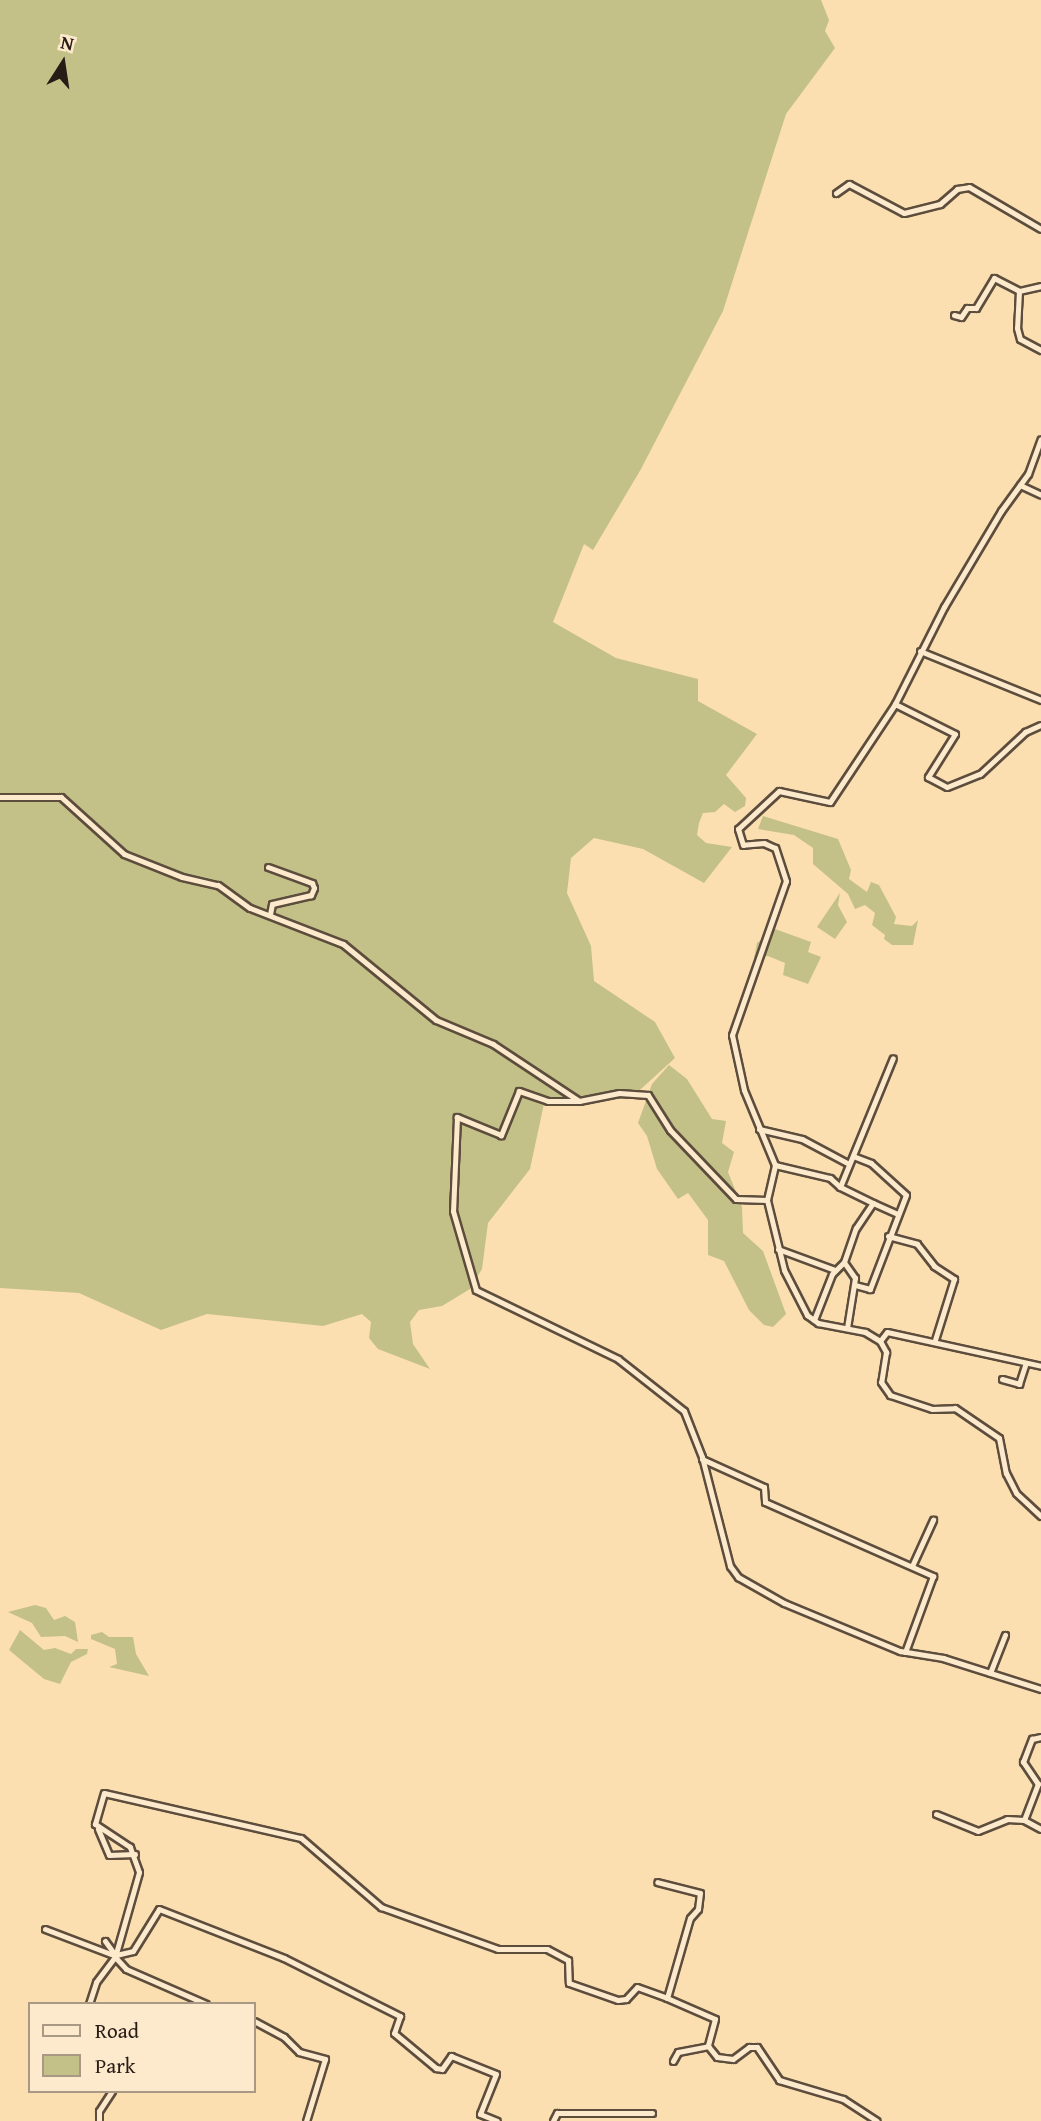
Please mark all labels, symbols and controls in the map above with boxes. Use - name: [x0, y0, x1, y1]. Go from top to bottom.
- text: N: [58, 27, 76, 57]
- north arrow: [28, 28, 98, 98]
- legend: [28, 2002, 256, 2093]
- text: Road: [95, 2015, 139, 2046]
- text: Park: [95, 2050, 136, 2081]

